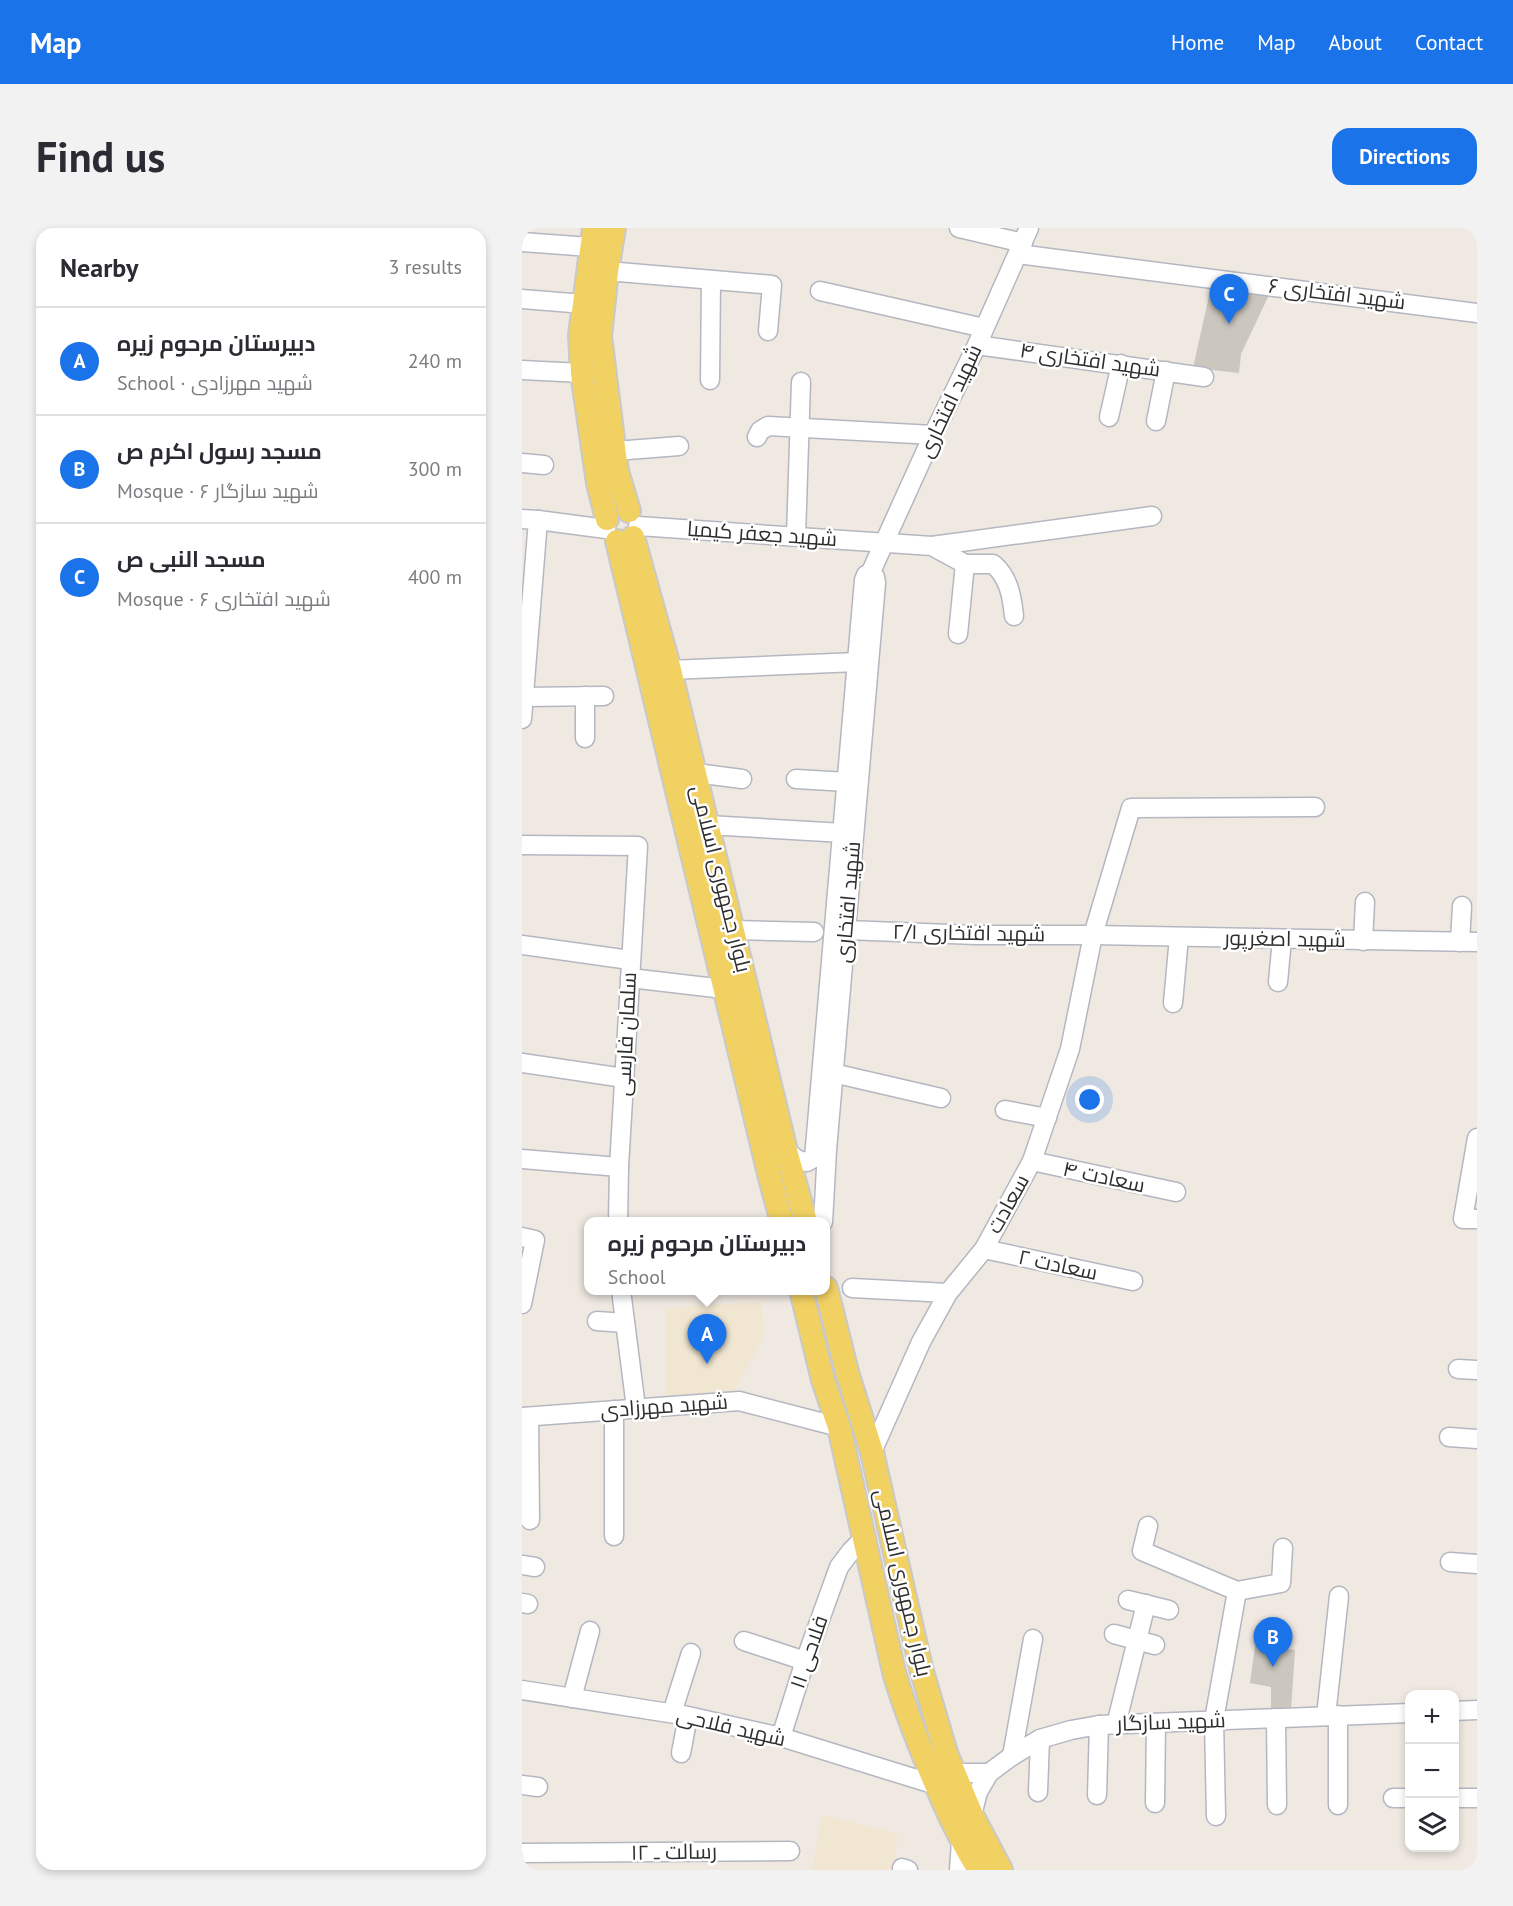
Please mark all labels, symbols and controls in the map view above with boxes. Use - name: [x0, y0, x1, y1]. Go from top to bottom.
- text: Map: [30, 24, 81, 61]
- text: Home: [1171, 29, 1224, 56]
- text: Map: [1257, 29, 1296, 56]
- text: About: [1329, 29, 1382, 56]
- text: Contact: [1415, 29, 1483, 56]
- button: Directions: [1332, 128, 1477, 185]
- text: Find us: [36, 129, 165, 184]
- text: Nearby: [60, 251, 138, 284]
- text: 3 results: [389, 254, 462, 280]
- street label: شهید افتخاری ۶: [1267, 272, 1407, 315]
- pin: C: [1210, 274, 1248, 324]
- text: دبیرستان مرحوم زیره: [117, 329, 315, 357]
- street label: شهید افتخاری ۴: [1018, 336, 1162, 383]
- street label: شهید افتخاری: [912, 340, 988, 462]
- text: A: [73, 348, 86, 374]
- text: 240 m: [408, 348, 462, 374]
- text: School · شهید مهرزادی: [117, 370, 313, 396]
- text: مسجد رسول اکرم ص: [117, 437, 322, 465]
- text: B: [74, 456, 85, 482]
- text: 300 m: [408, 456, 462, 482]
- text: Mosque · شهید سازگار ۶: [117, 478, 319, 504]
- street label: شهید جعفر کیمیا: [686, 515, 838, 552]
- text: مسجد النبی ص: [117, 545, 266, 573]
- text: C: [74, 564, 85, 590]
- text: 400 m: [408, 564, 462, 590]
- text: Mosque · شهید افتخاری ۶: [117, 586, 331, 612]
- street label: بلوار جمهوری اسلامی: [685, 783, 758, 975]
- street label: شهید افتخاری: [829, 840, 866, 964]
- street label: شهید افتخاری ۲/۱: [892, 918, 1046, 947]
- street label: شهید اصغرپور: [1223, 924, 1346, 954]
- street label: سلمان فارسی: [609, 971, 642, 1097]
- your location: [1075, 1085, 1104, 1114]
- street label: سعادت ۴: [1061, 1155, 1148, 1198]
- street label: سعادت: [980, 1169, 1035, 1238]
- popup: [584, 1217, 830, 1295]
- text: دبیرستان مرحوم زیره: [608, 1229, 806, 1257]
- street label: سعادت ۲: [1016, 1243, 1100, 1286]
- text: School: [608, 1264, 666, 1290]
- pin: A: [688, 1314, 726, 1364]
- street label: شهید مهرزادی: [599, 1388, 729, 1423]
- street label: بلوار جمهوری اسلامی: [869, 1486, 938, 1679]
- street label: فلاحی ۱۱: [783, 1612, 834, 1692]
- pin: B: [1254, 1618, 1293, 1667]
- map controls: [1405, 1690, 1459, 1852]
- button: +: [1405, 1690, 1459, 1744]
- street label: شهید فلاحی: [674, 1701, 788, 1752]
- street label: شهید سازگار: [1115, 1706, 1226, 1737]
- button: −: [1405, 1744, 1459, 1798]
- button: layers: [1405, 1798, 1459, 1852]
- street label: رسالت ـ ۱۲: [631, 1837, 717, 1866]

